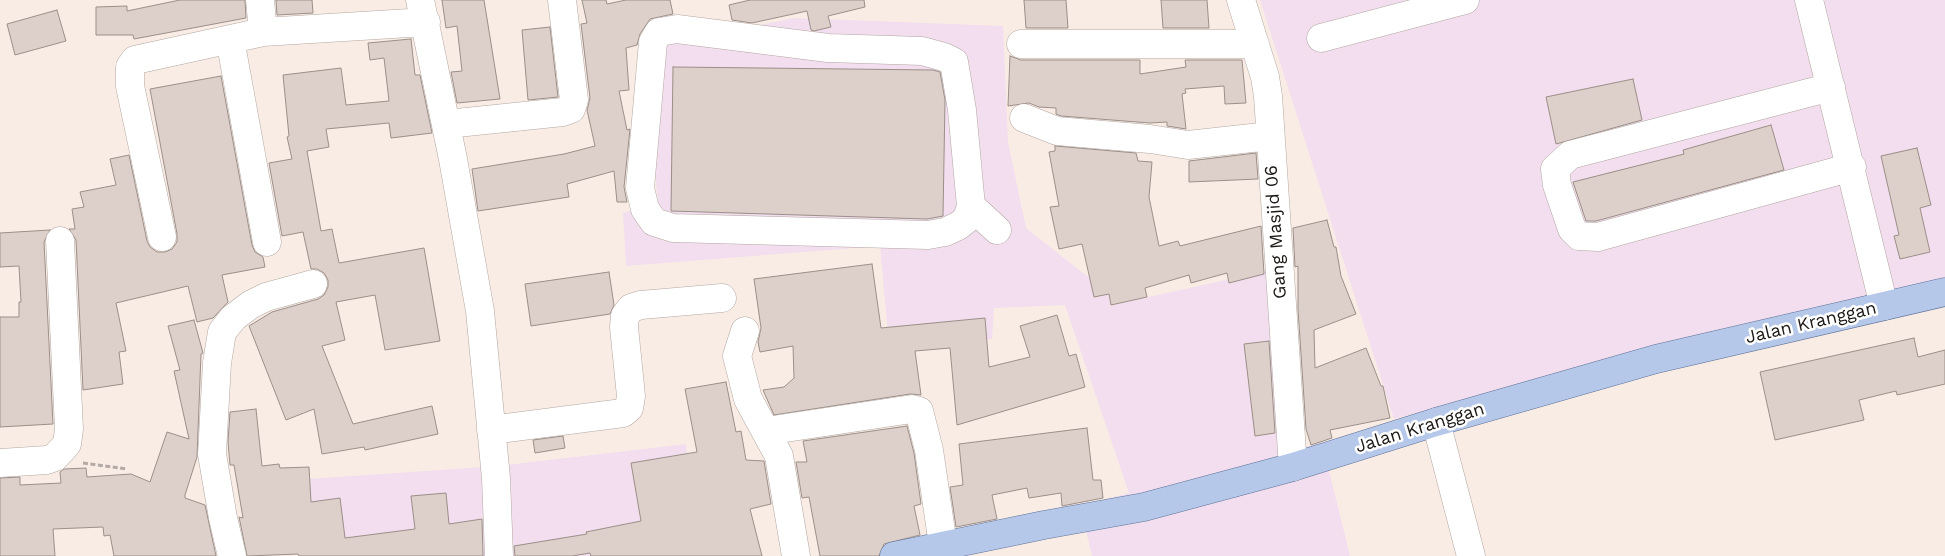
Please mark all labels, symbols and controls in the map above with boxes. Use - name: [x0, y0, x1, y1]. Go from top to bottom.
- street label: Gang Masjid 06: [1261, 164, 1291, 300]
- street label: Jalan Kranggan: [1743, 297, 1879, 349]
- street label: Jalan Kranggan: [1353, 398, 1487, 458]

